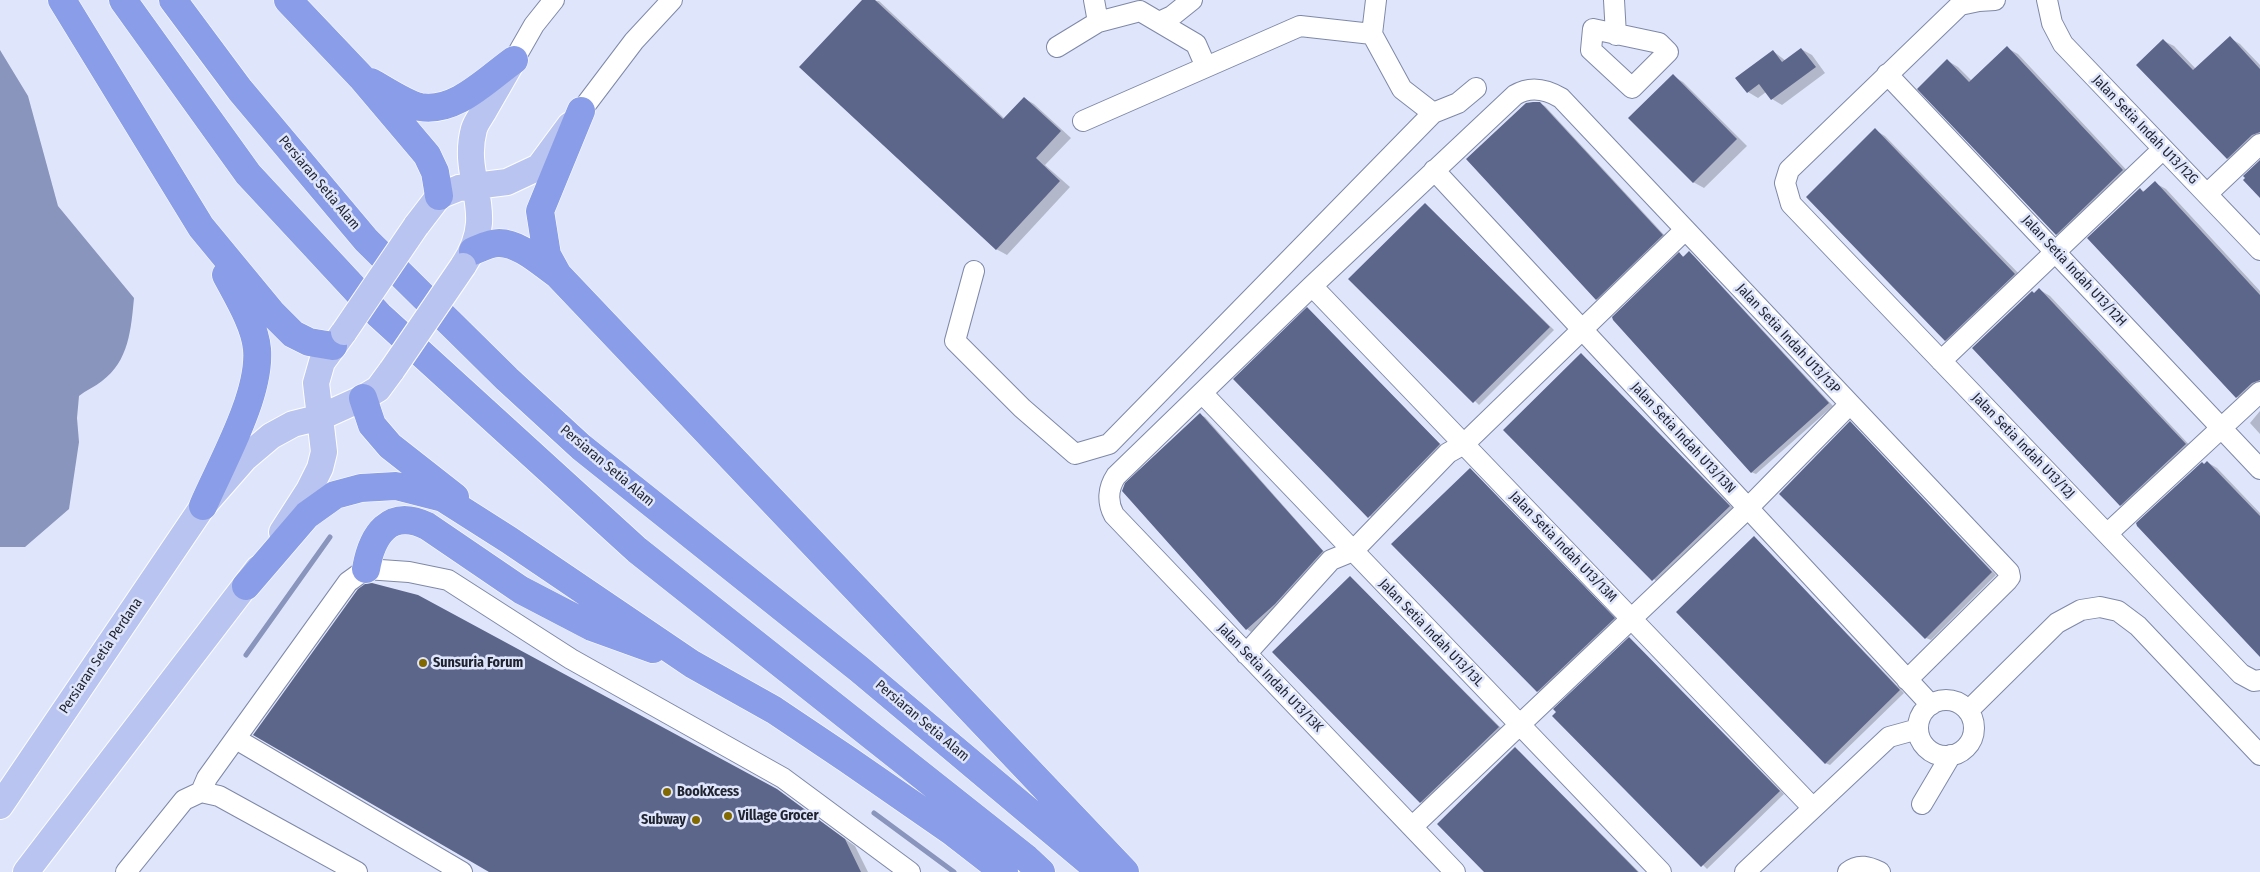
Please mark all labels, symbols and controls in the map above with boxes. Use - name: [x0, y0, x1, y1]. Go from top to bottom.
- street label: Jalan Setia Indah U13/12G: [2089, 72, 2201, 188]
- street label: Persiaran Setia Alam: [275, 133, 363, 233]
- street label: Jalan Setia Indah U13/12H: [2018, 212, 2130, 330]
- street label: Jalan Setia Indah U13/13P: [1733, 280, 1843, 398]
- street label: Jalan Setia Indah U13/13N: [1627, 379, 1739, 497]
- street label: Jalan Setia Indah U13/12J: [1968, 390, 2078, 502]
- street label: Persiaran Setia Alam: [557, 422, 657, 510]
- street label: Jalan Setia Indah U13/13M: [1506, 488, 1620, 606]
- street label: Jalan Setia Indah U13/13L: [1375, 576, 1487, 690]
- street label: Persiaran Setia Perdana: [56, 595, 146, 717]
- street label: Jalan Setia Indah U13/13K: [1214, 620, 1326, 736]
- place label: Sunsuria Forum: [433, 655, 523, 671]
- marker: Sunsuria Forum: [417, 657, 429, 669]
- street label: Persiaran Setia Alam: [872, 677, 972, 765]
- place label: BookXcess: [677, 784, 739, 800]
- marker: BookXcess: [661, 786, 673, 798]
- place label: Village Grocer: [738, 808, 819, 824]
- marker: Village Grocer: [722, 810, 734, 822]
- place label: Subway: [641, 812, 686, 828]
- marker: Subway: [690, 814, 702, 826]

